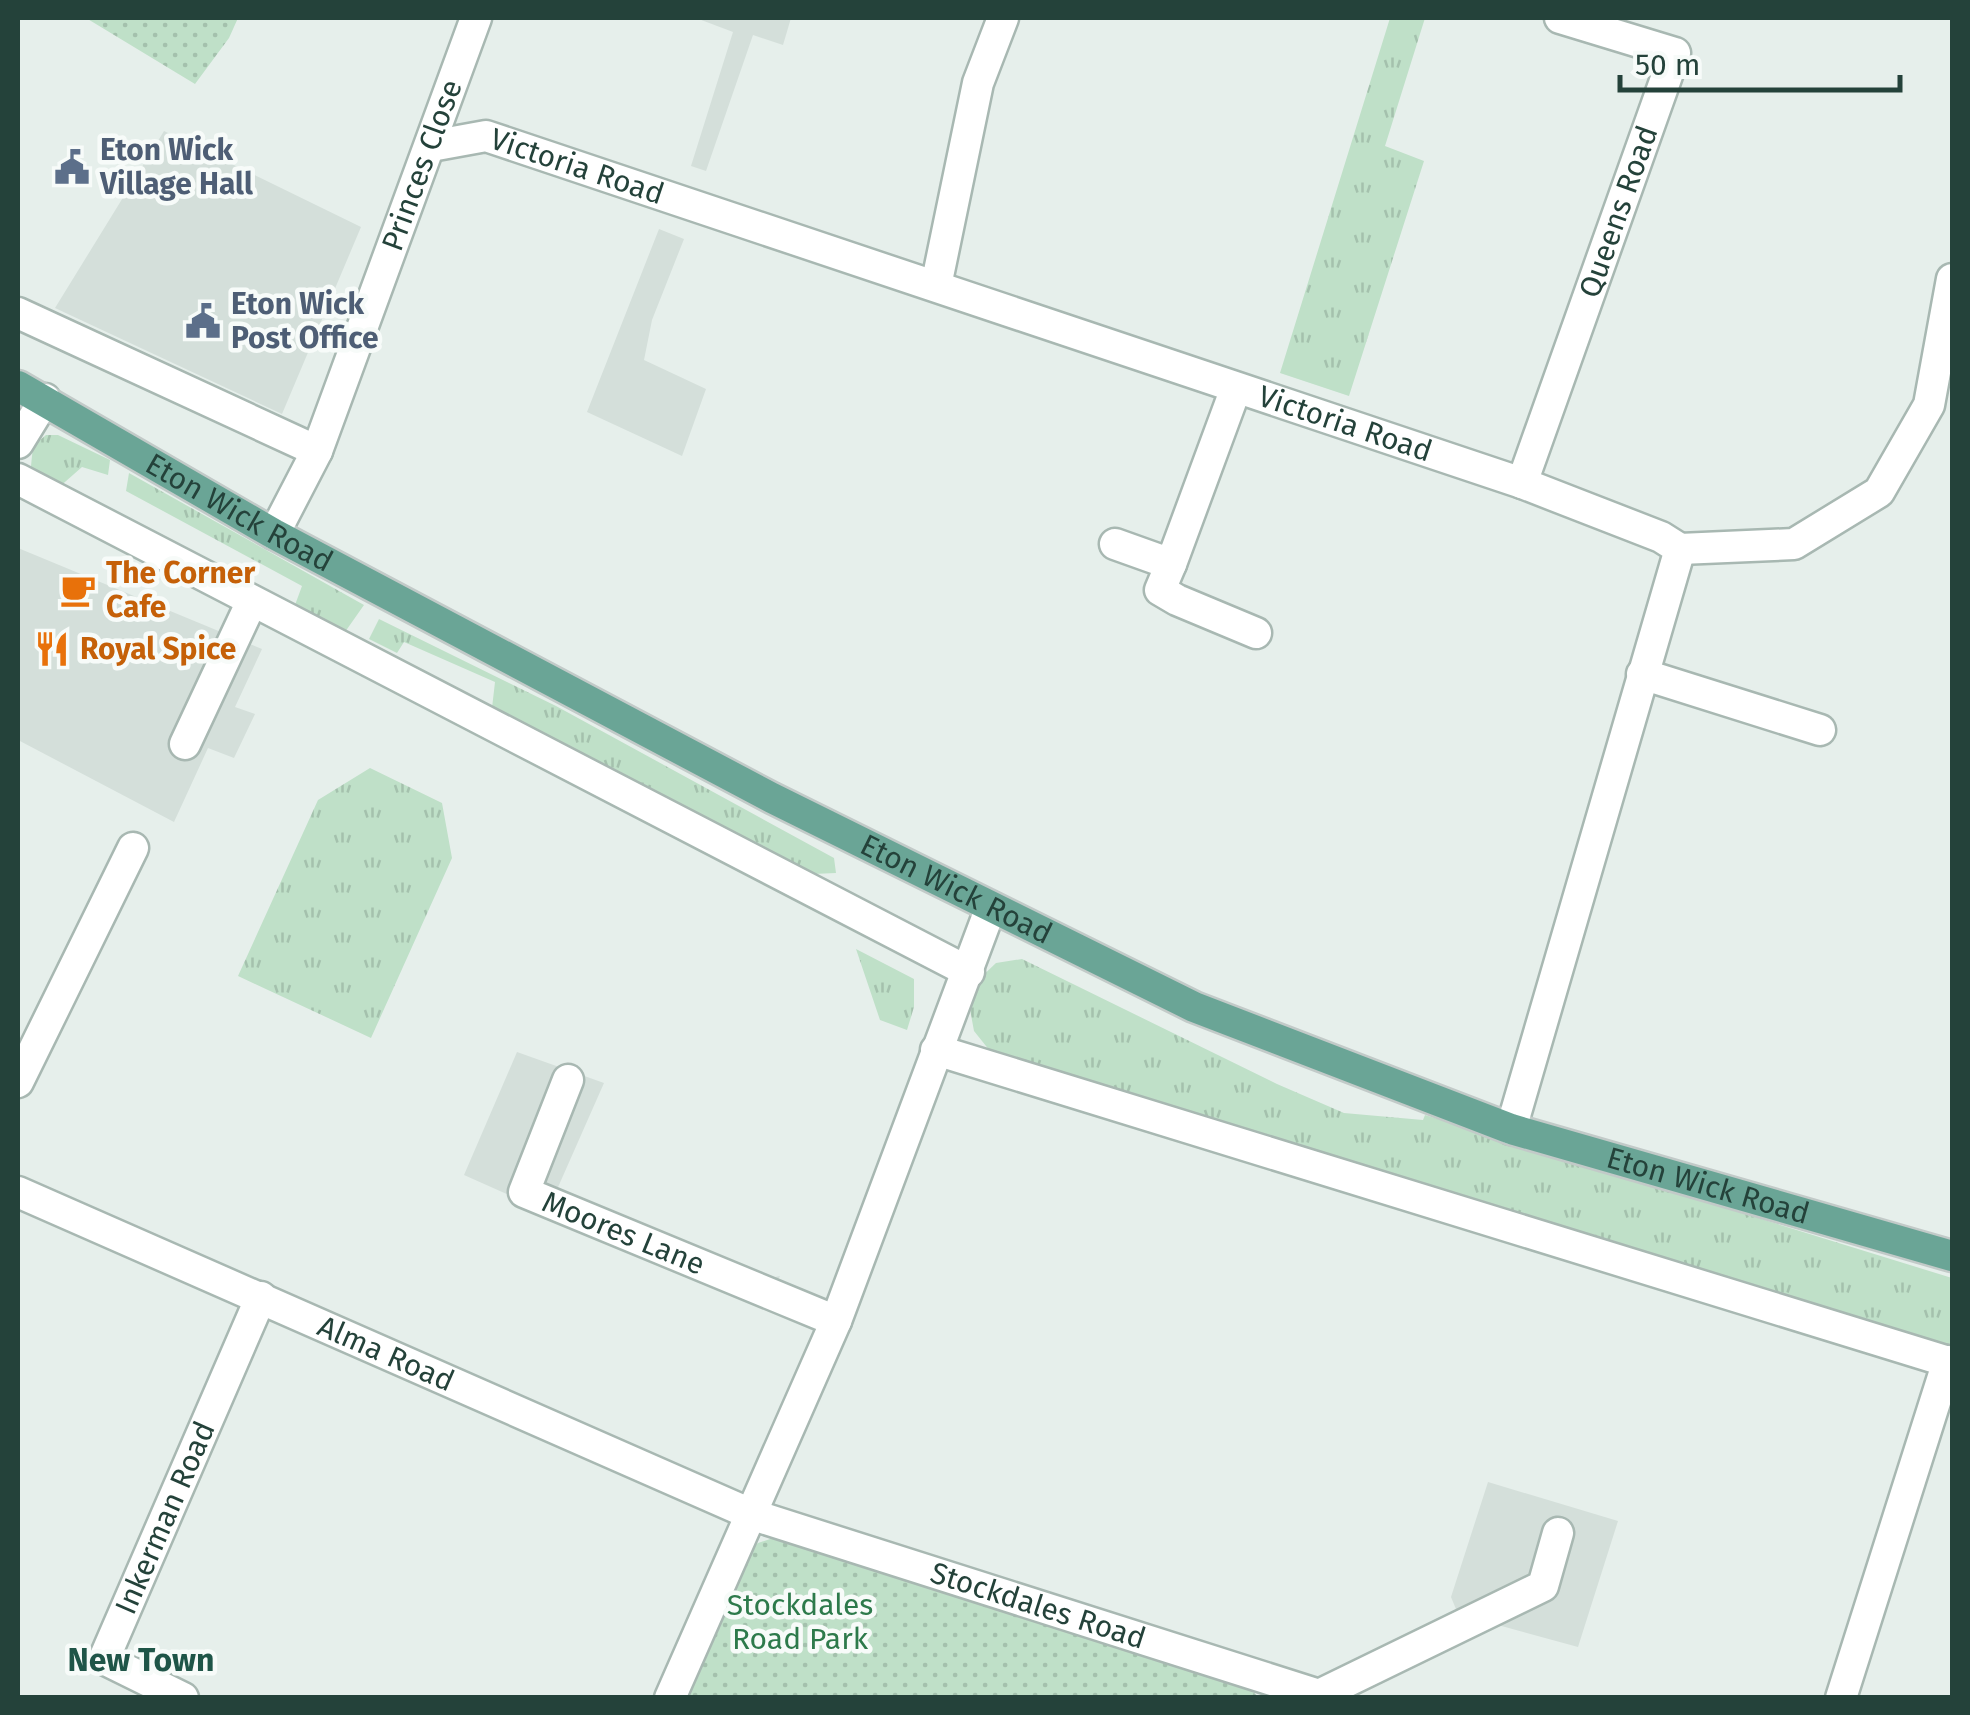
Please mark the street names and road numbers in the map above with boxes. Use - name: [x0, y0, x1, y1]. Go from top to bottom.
- street label: Princes Close: [374, 75, 470, 256]
- street label: Victoria Road: [486, 121, 669, 212]
- street label: Queens Road: [1571, 121, 1666, 302]
- street label: Victoria Road: [1254, 378, 1437, 470]
- street label: Eton Wick Road: [139, 446, 339, 580]
- street label: Eton Wick Road: [855, 827, 1058, 952]
- street label: Eton Wick Road: [1603, 1139, 1814, 1232]
- street label: Moores Lane: [537, 1184, 710, 1283]
- street label: Alma Road: [312, 1308, 460, 1399]
- street label: Inkerman Road: [108, 1416, 223, 1620]
- street label: Stockdales Road: [926, 1555, 1150, 1657]

